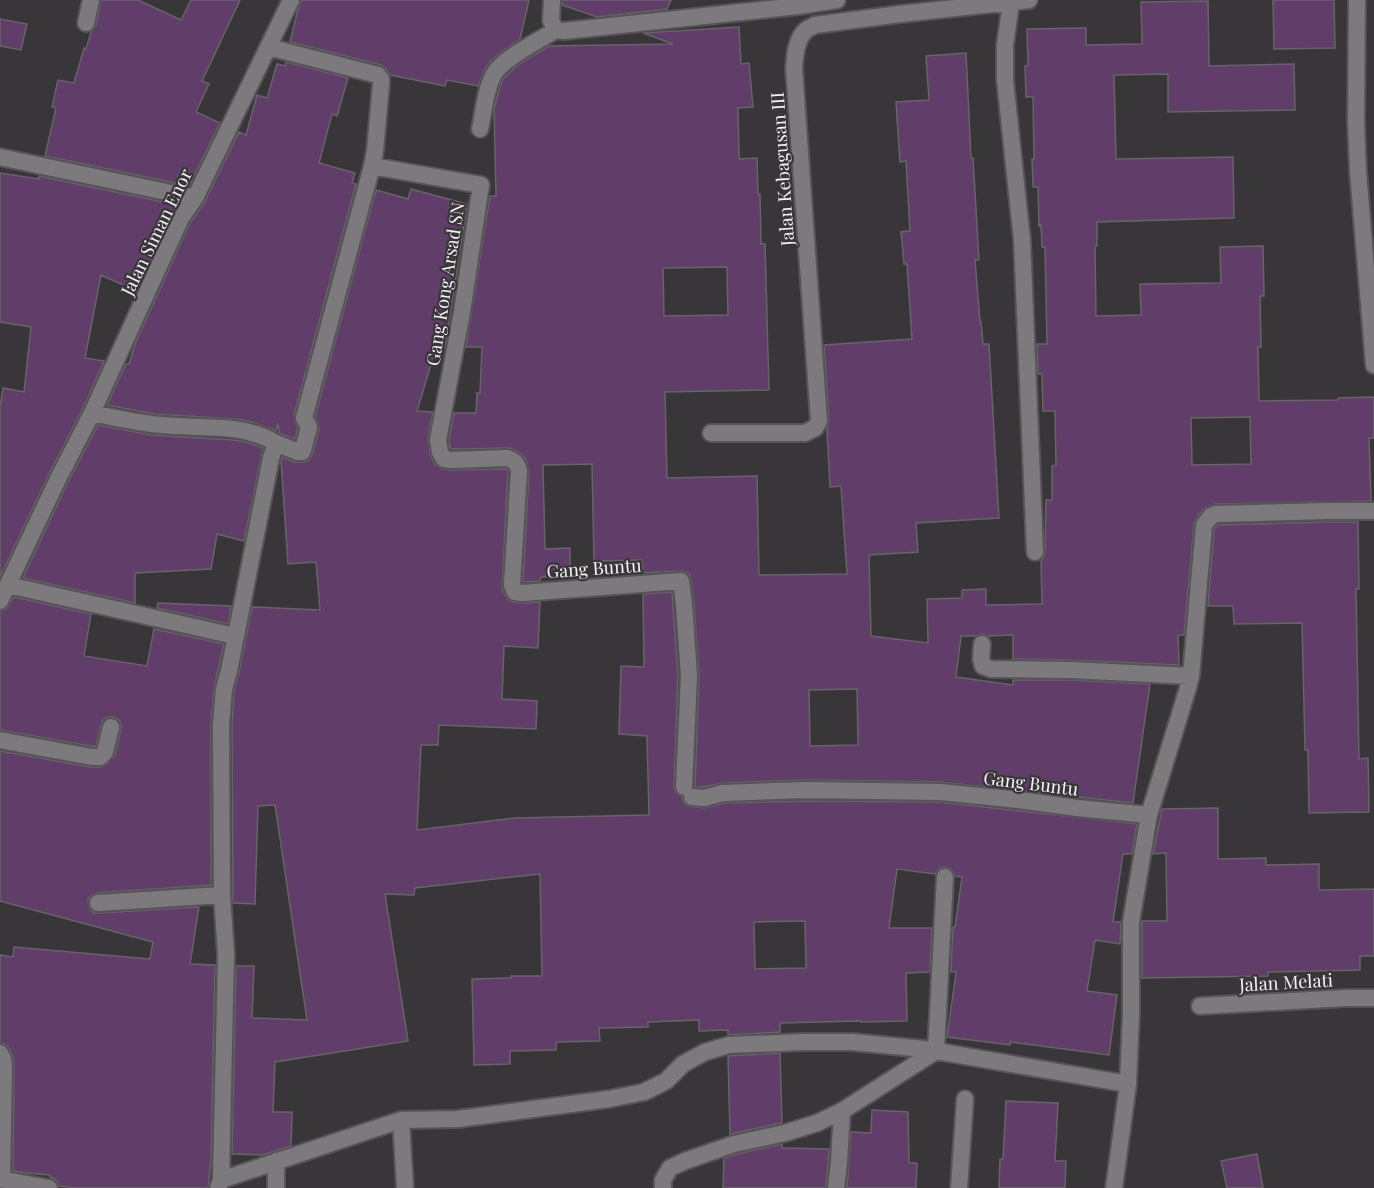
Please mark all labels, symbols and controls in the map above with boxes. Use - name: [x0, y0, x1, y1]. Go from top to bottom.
- street label: Jalan Kebagusan III: [765, 91, 799, 248]
- street label: Jalan Siman Enor: [114, 164, 197, 300]
- street label: Gang Kong Arsad SN: [420, 200, 470, 368]
- street label: Gang Buntu: [546, 553, 643, 583]
- street label: Gang Buntu: [982, 765, 1080, 801]
- street label: Jalan Melati: [1237, 968, 1334, 996]

